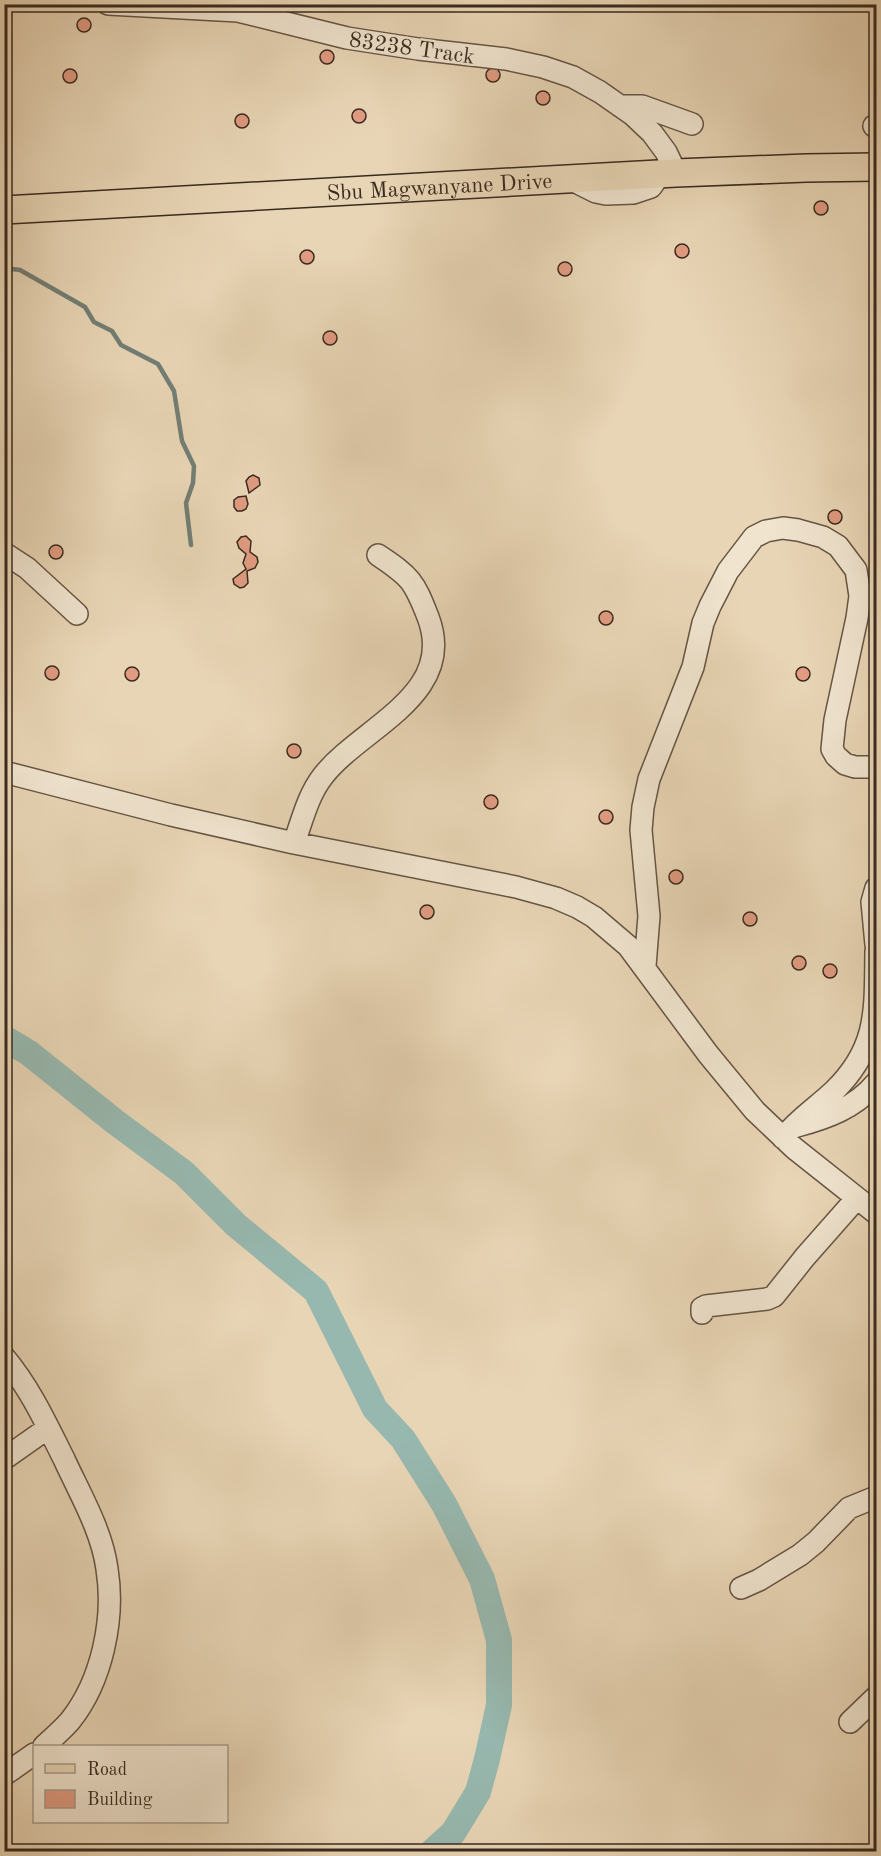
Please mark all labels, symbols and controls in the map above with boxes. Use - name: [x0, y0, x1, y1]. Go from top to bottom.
- street label: 83238 Track: [348, 29, 476, 69]
- street label: Sbu Magwanyane Drive: [326, 171, 553, 205]
- legend: [33, 1745, 228, 1823]
- text: Road: [87, 1761, 127, 1779]
- text: Building: [87, 1791, 153, 1809]

